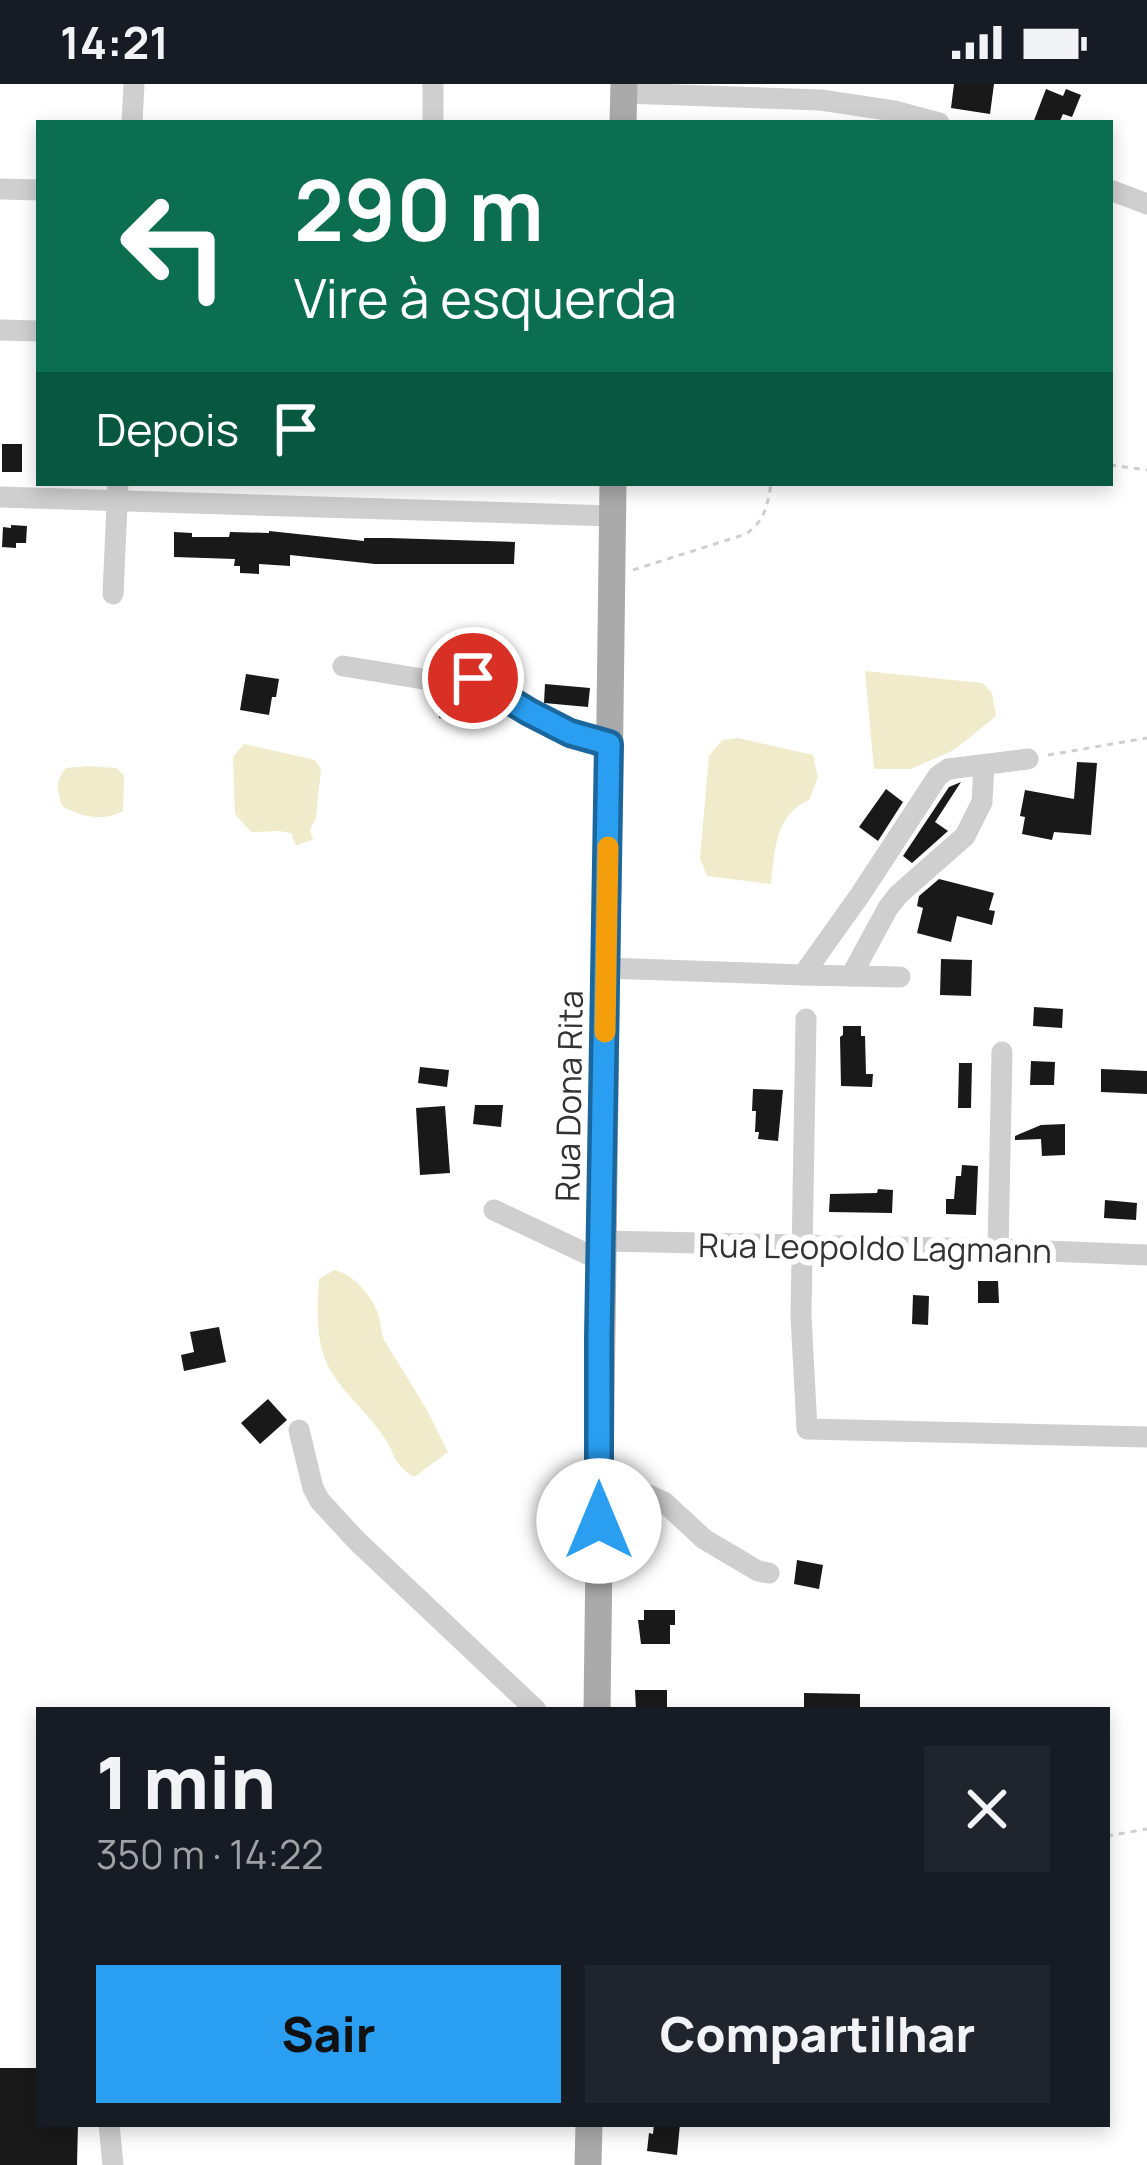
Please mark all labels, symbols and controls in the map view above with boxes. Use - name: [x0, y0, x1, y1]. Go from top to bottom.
- text: 14:21: [60, 11, 169, 73]
- text: 290 m: [294, 151, 544, 266]
- icon: left: [96, 168, 252, 324]
- text: Vire à esquerda: [294, 260, 677, 334]
- icon: arrive: [263, 396, 329, 462]
- text: Depois: [96, 398, 239, 460]
- pin: [422, 627, 524, 729]
- icon: arrive: [440, 645, 506, 711]
- street label: Rua Dona Rita: [544, 990, 593, 1202]
- street label: Rua Leopoldo Lagmann: [698, 1222, 1052, 1273]
- position arrow: [536, 1458, 662, 1584]
- text: 1 min: [96, 1732, 276, 1831]
- button: close: [924, 1746, 1050, 1872]
- text: 350 m · 14:22: [96, 1827, 324, 1881]
- button: Sair: [96, 1965, 561, 2103]
- button: Compartilhar: [585, 1965, 1050, 2103]

